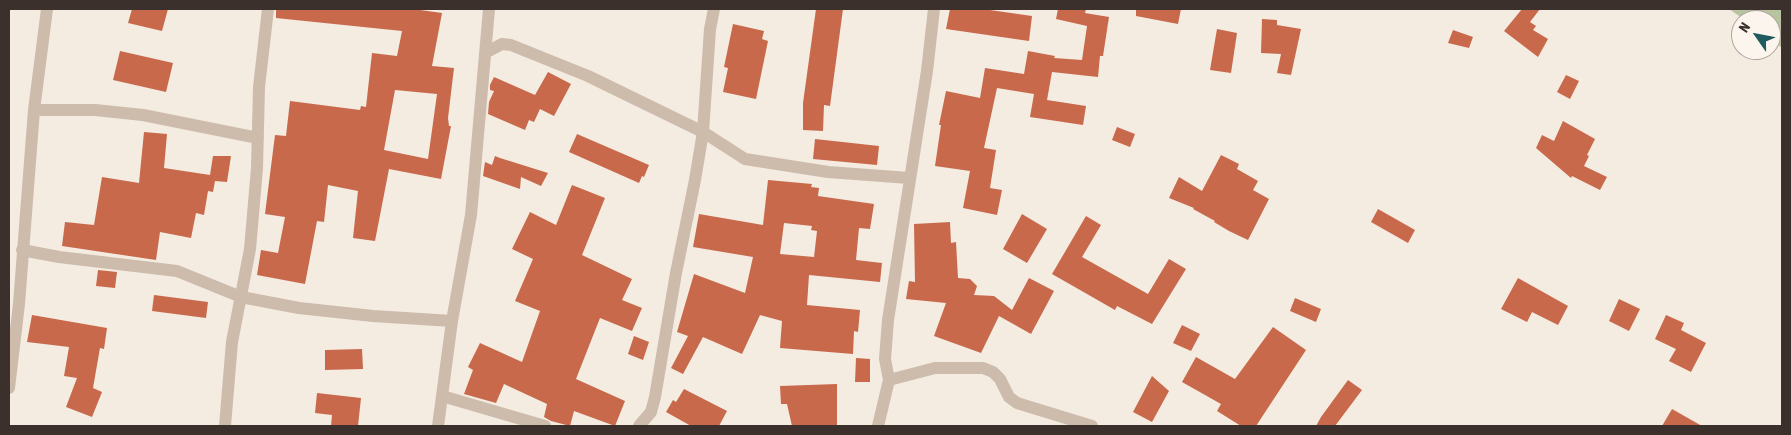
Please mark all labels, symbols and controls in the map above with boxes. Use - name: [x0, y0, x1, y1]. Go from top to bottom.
- north arrow: [1731, 10, 1781, 60]
- text: N: [1735, 20, 1753, 35]

